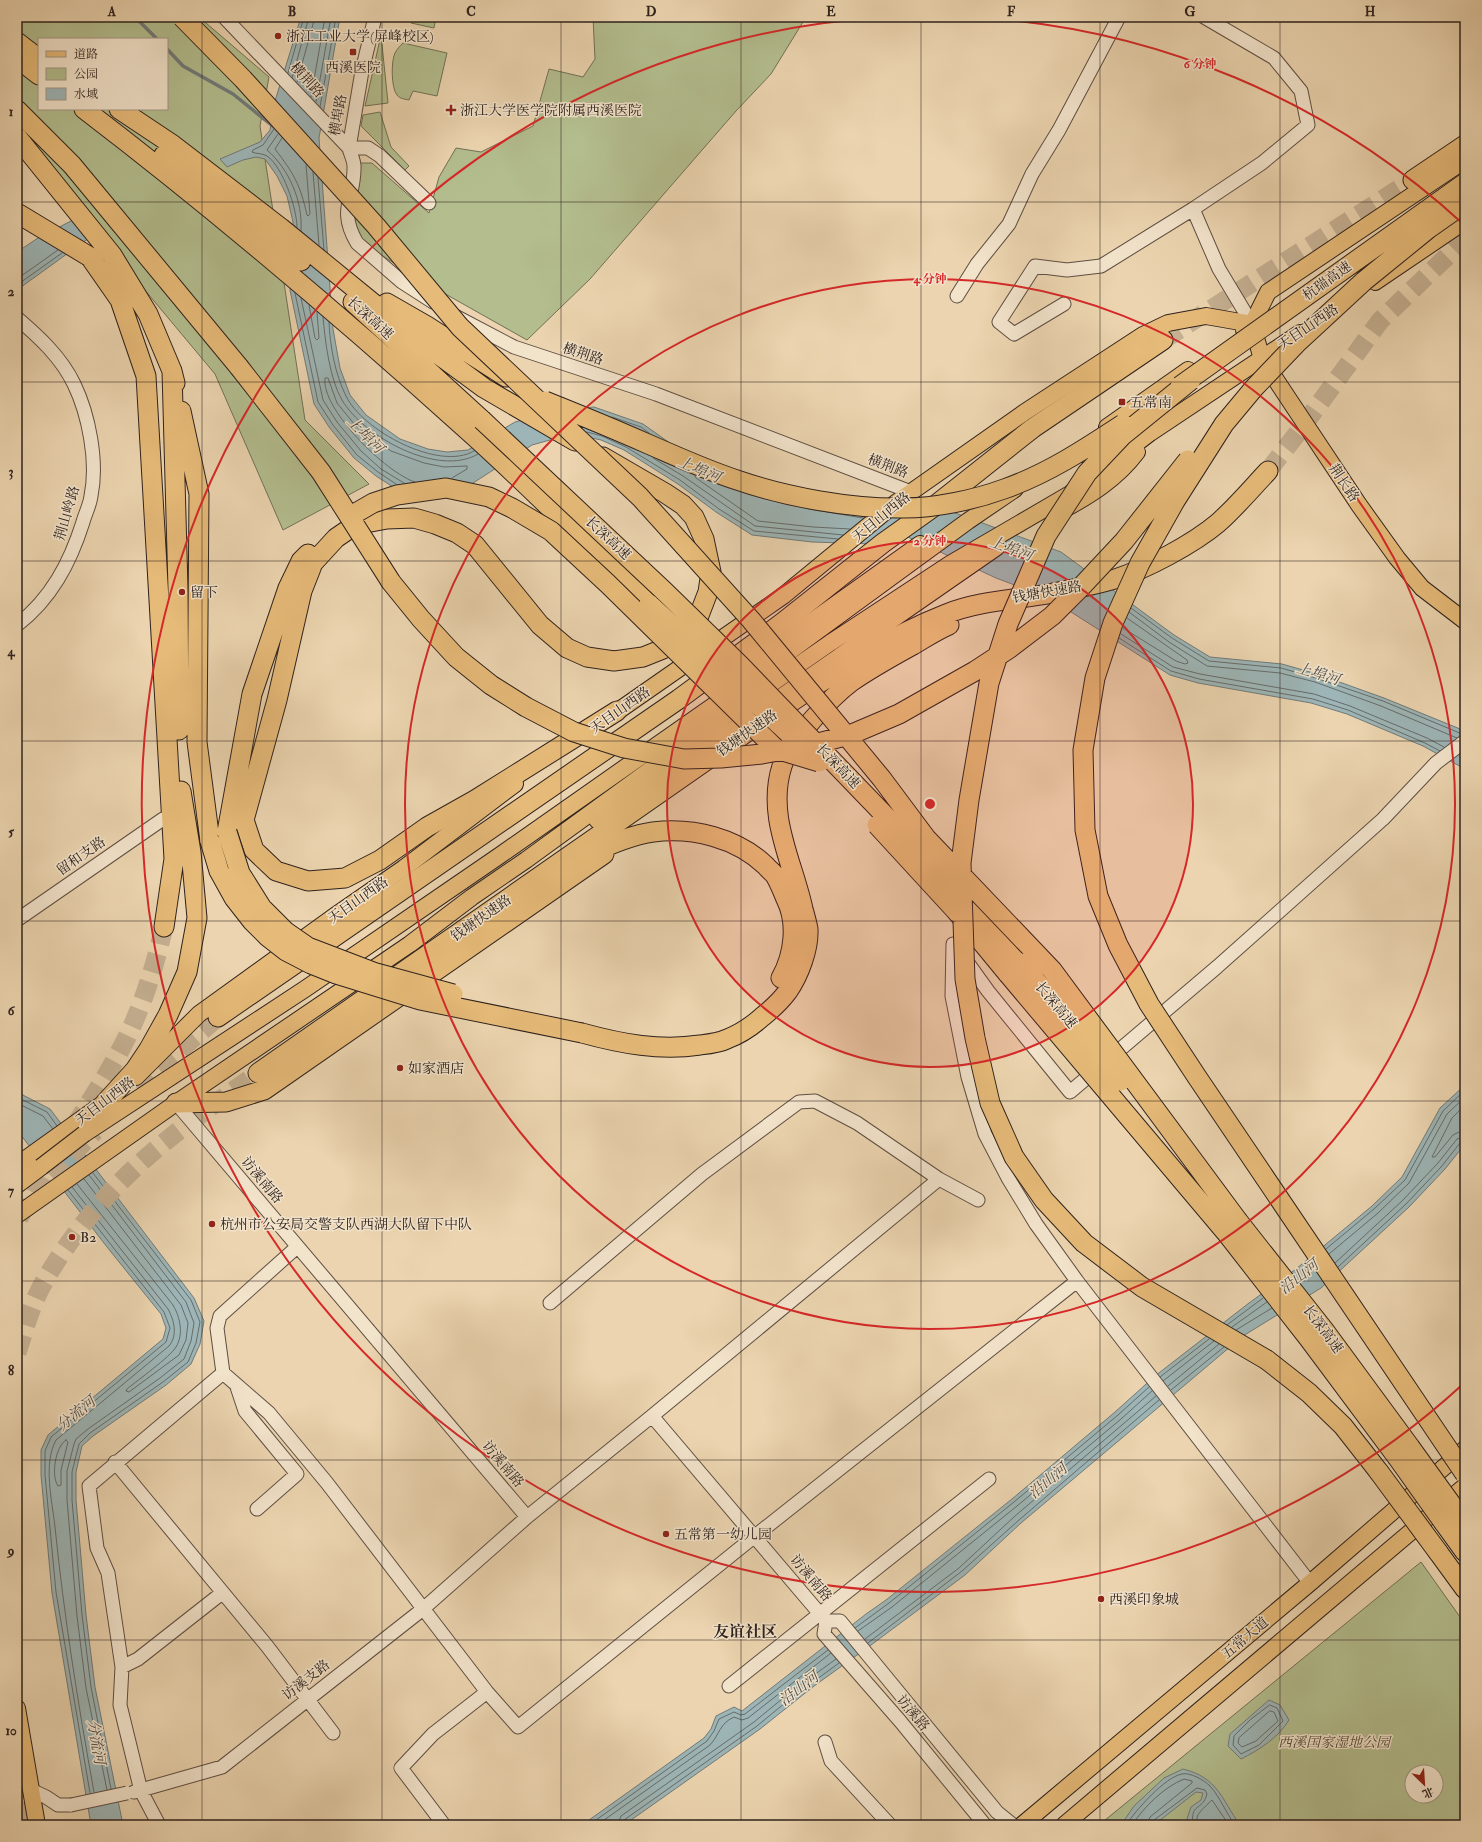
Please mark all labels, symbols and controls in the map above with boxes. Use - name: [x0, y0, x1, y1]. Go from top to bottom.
- text: A: [107, 4, 117, 20]
- text: B: [288, 4, 296, 20]
- text: C: [466, 4, 476, 20]
- text: D: [646, 4, 657, 20]
- text: E: [826, 4, 836, 20]
- text: F: [1007, 4, 1016, 20]
- text: G: [1185, 4, 1196, 20]
- text: H: [1365, 4, 1376, 20]
- place label: 浙江工业大学(屏峰校区): [286, 28, 434, 45]
- marker: 浙江工业大学(屏峰校区): [273, 31, 283, 41]
- legend: [38, 38, 168, 110]
- text: 道路: [74, 47, 98, 62]
- marker: 西溪医院: [348, 47, 358, 57]
- text: 6 分钟: [1184, 57, 1216, 72]
- street label: 横荆路: [286, 59, 328, 101]
- place label: 西溪医院: [325, 59, 381, 76]
- text: 公园: [74, 67, 98, 82]
- text: 水域: [74, 87, 98, 102]
- street label: 横埠路: [326, 93, 350, 137]
- place label: 浙江大学医学院附属西溪医院: [460, 102, 642, 119]
- text: 1: [9, 104, 14, 120]
- marker: 浙江大学医学院附属西溪医院: [445, 104, 457, 116]
- street label: 杭瑞高速: [1299, 258, 1355, 304]
- text: 4 分钟: [913, 272, 947, 287]
- text: 2: [8, 284, 15, 300]
- street label: 长深高速: [344, 293, 396, 343]
- street label: 天目山西路: [1274, 300, 1342, 354]
- street label: 横荆路: [560, 339, 606, 369]
- place label: 五常南: [1130, 394, 1172, 411]
- marker: 五常南: [1117, 397, 1127, 407]
- water label: 上埠河: [342, 412, 390, 460]
- street label: 横荆路: [865, 451, 911, 481]
- water label: 上埠河: [675, 452, 726, 489]
- street label: 荆长路: [1325, 461, 1363, 505]
- text: 3: [9, 464, 14, 480]
- street label: 荆山岭路: [51, 484, 83, 542]
- street label: 天目山西路: [848, 488, 914, 546]
- street label: 长深高速: [582, 513, 634, 563]
- water label: 上埠河: [987, 532, 1038, 567]
- text: 2 分钟: [914, 534, 946, 549]
- street label: 钱塘快速路: [1011, 578, 1083, 606]
- place label: 留下: [190, 584, 218, 601]
- marker: 留下: [177, 587, 187, 597]
- text: 4: [6, 644, 15, 660]
- water label: 上埠河: [1294, 658, 1345, 691]
- street label: 天目山西路: [586, 683, 654, 737]
- street label: 钱塘快速路: [713, 706, 781, 760]
- street label: 长深高速: [812, 740, 864, 792]
- centre of rings: [923, 797, 937, 811]
- text: 5: [8, 824, 14, 840]
- street label: 留和支路: [53, 833, 109, 879]
- street label: 天目山西路: [324, 873, 392, 927]
- street label: 钱塘快速路: [447, 891, 515, 945]
- street label: 长深高速: [1031, 978, 1081, 1032]
- text: 6: [8, 1003, 16, 1019]
- place label: 如家酒店: [408, 1060, 464, 1077]
- marker: 如家酒店: [395, 1063, 405, 1073]
- street label: 天目山西路: [72, 1073, 138, 1129]
- street label: 访溪南路: [237, 1153, 287, 1207]
- text: 7: [8, 1183, 15, 1199]
- place label: 杭州市公安局交警支队西湖大队留下中队: [220, 1216, 472, 1233]
- marker: 杭州市公安局交警支队西湖大队留下中队: [207, 1219, 217, 1229]
- place label: B2: [80, 1229, 96, 1246]
- marker: B2: [67, 1232, 77, 1242]
- water label: 沿山河: [1275, 1254, 1325, 1298]
- street label: 长深高速: [1299, 1302, 1347, 1356]
- text: 8: [8, 1363, 14, 1379]
- water label: 分流河: [53, 1391, 102, 1436]
- street label: 访溪南路: [478, 1437, 528, 1491]
- water label: 沿山河: [1025, 1457, 1074, 1503]
- place label: 五常第一幼儿园: [674, 1526, 772, 1543]
- marker: 五常第一幼儿园: [661, 1529, 671, 1539]
- text: 9: [6, 1543, 15, 1559]
- street label: 访溪南路: [786, 1551, 836, 1605]
- place label: 西溪印象城: [1109, 1591, 1179, 1608]
- marker: 西溪印象城: [1096, 1594, 1106, 1604]
- street label: 五常大道: [1218, 1613, 1272, 1663]
- district label: 友谊社区: [713, 1622, 777, 1642]
- street label: 访溪支路: [279, 1656, 333, 1704]
- water label: 沿山河: [775, 1666, 825, 1710]
- street label: 访溪路: [893, 1691, 933, 1735]
- water label: 分流河: [83, 1718, 110, 1769]
- text: 10: [5, 1723, 17, 1739]
- park label: 西溪国家湿地公园: [1278, 1734, 1392, 1751]
- north arrow: [1404, 1764, 1444, 1804]
- text: 北: [1420, 1784, 1436, 1801]

